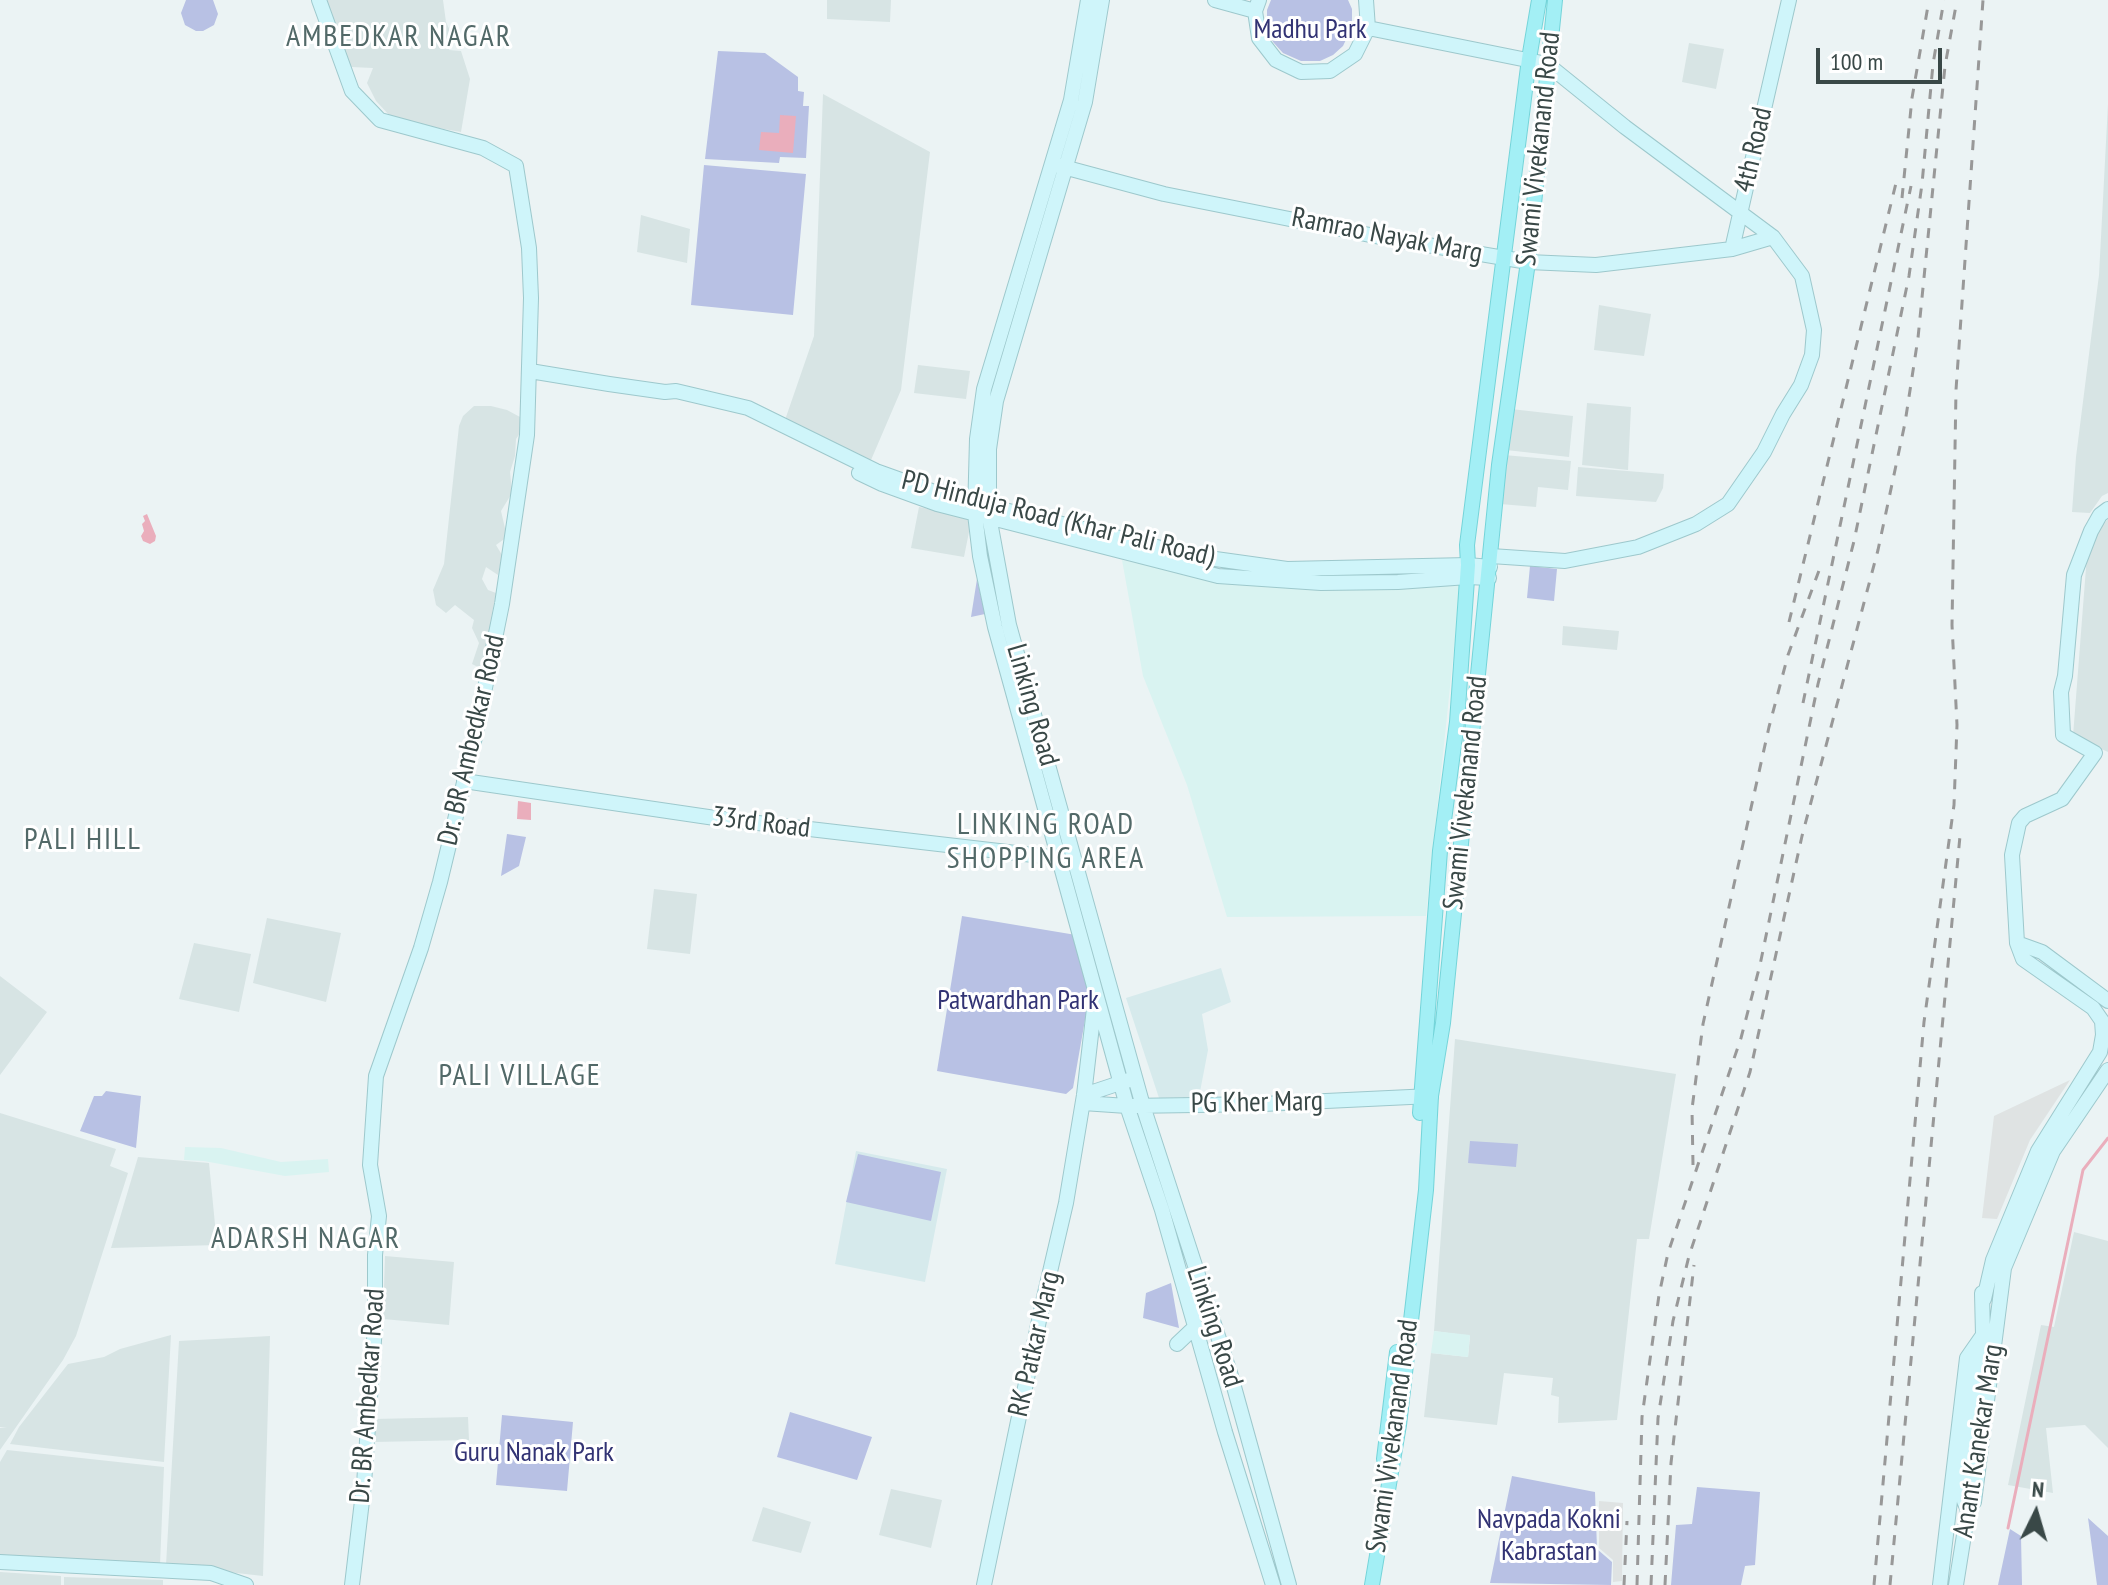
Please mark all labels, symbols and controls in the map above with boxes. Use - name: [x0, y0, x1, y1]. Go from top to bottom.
- park label: Madhu Park: [1253, 13, 1367, 47]
- district label: AMBEDKAR NAGAR: [286, 19, 512, 55]
- street label: Swami Vivekanand Road: [1510, 30, 1568, 268]
- scale bar: [1820, 32, 1946, 82]
- text: 100 m: [1830, 46, 1883, 77]
- street label: 4th Road: [1728, 104, 1780, 196]
- street label: Ramrao Nayak Marg: [1289, 201, 1485, 271]
- street label: PD Hinduja Road (Khar Pali Road): [898, 464, 1218, 574]
- street label: Dr. BR Ambedkar Road: [431, 631, 513, 849]
- street label: Linking Road: [999, 640, 1065, 770]
- street label: Swami Vivekanand Road: [1437, 674, 1495, 912]
- street label: 33rd Road: [710, 800, 812, 846]
- district label: LINKING ROAD SHOPPING AREA: [947, 807, 1145, 878]
- district label: PALI HILL: [24, 822, 142, 858]
- park label: Patwardhan Park: [937, 984, 1099, 1018]
- district label: PALI VILLAGE: [438, 1058, 602, 1094]
- street label: PG Kher Marg: [1191, 1085, 1323, 1121]
- district label: ADARSH NAGAR: [211, 1221, 401, 1257]
- street label: Linking Road: [1179, 1262, 1249, 1392]
- street label: RK Patkar Marg: [1002, 1268, 1068, 1420]
- street label: Dr. BR Ambedkar Road: [344, 1288, 392, 1504]
- street label: Swami Vivekanand Road: [1360, 1317, 1426, 1555]
- street label: Anant Kanekar Marg: [1947, 1342, 2011, 1540]
- park label: Guru Nanak Park: [454, 1436, 614, 1470]
- north arrow: [1996, 1473, 2076, 1553]
- text: N: [2031, 1475, 2045, 1504]
- park label: Navpada Kokni Kabrastan: [1477, 1503, 1621, 1569]

